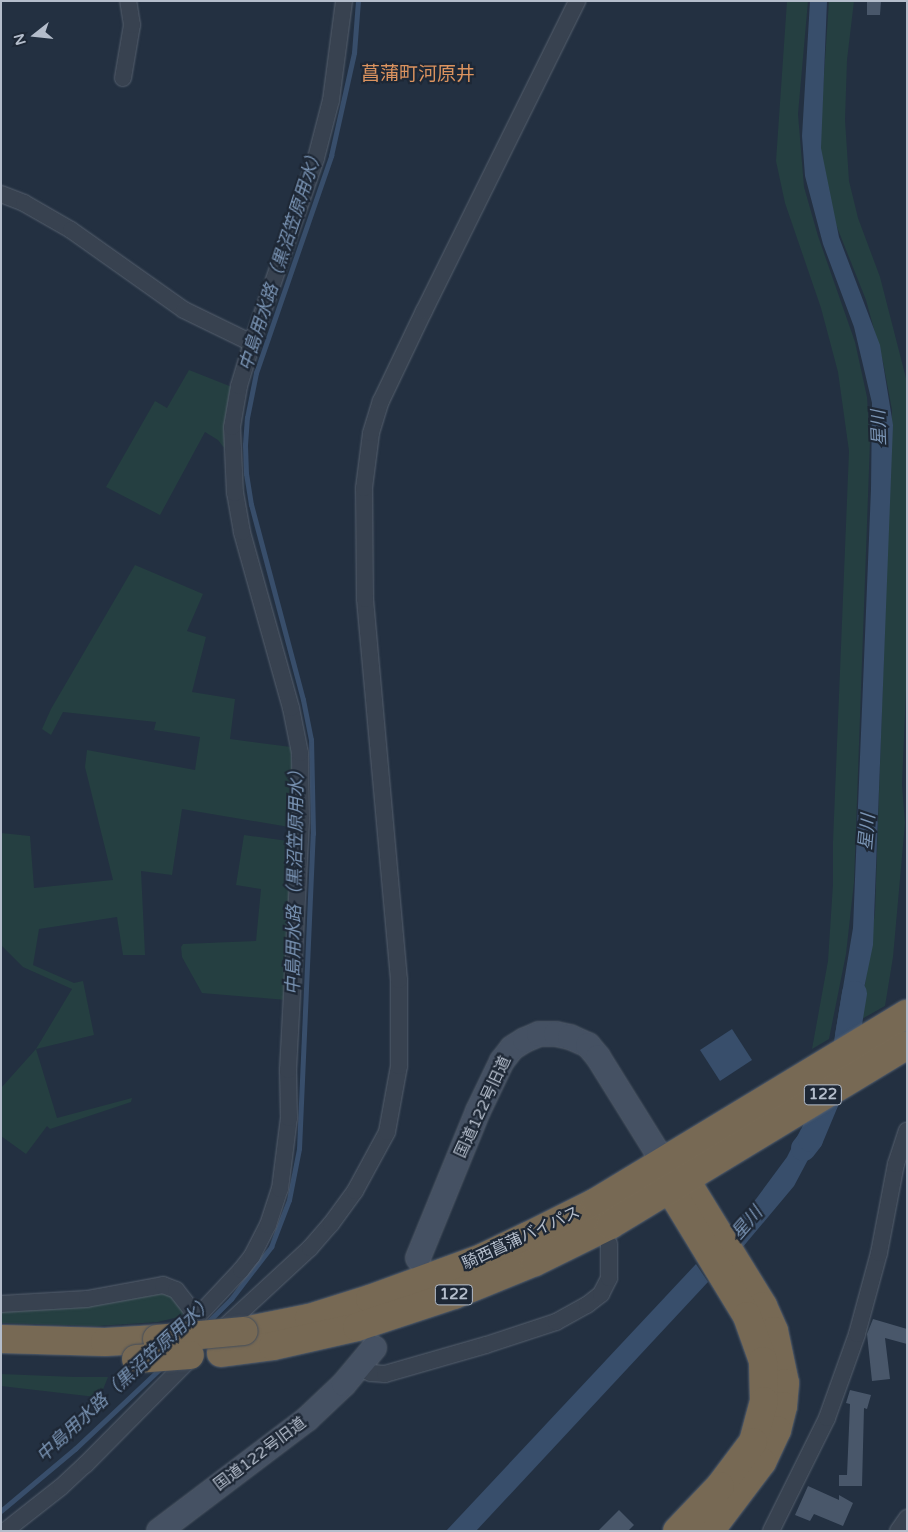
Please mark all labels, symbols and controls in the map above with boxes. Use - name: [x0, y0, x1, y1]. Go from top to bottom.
- north arrow: [10, 10, 60, 60]
- text: N: [10, 32, 30, 47]
- district label: 菖蒲町河原井: [361, 64, 475, 86]
- water label: 中島用水路（黒沼笠原用水）: [235, 144, 327, 374]
- water label: 星川: [868, 410, 890, 446]
- water label: 中島用水路（黒沼笠原用水）: [282, 761, 308, 995]
- water label: 星川: [855, 813, 879, 851]
- street label: 国道122号旧道: [451, 1053, 515, 1161]
- road number: 122: [803, 1082, 843, 1108]
- street label: 騎西菖蒲バイパス: [459, 1202, 583, 1274]
- water label: 星川: [727, 1202, 767, 1244]
- road number: 122: [434, 1282, 474, 1308]
- water label: 中島用水路（黒沼笠原用水）: [32, 1291, 218, 1467]
- street label: 国道122号旧道: [210, 1413, 310, 1495]

